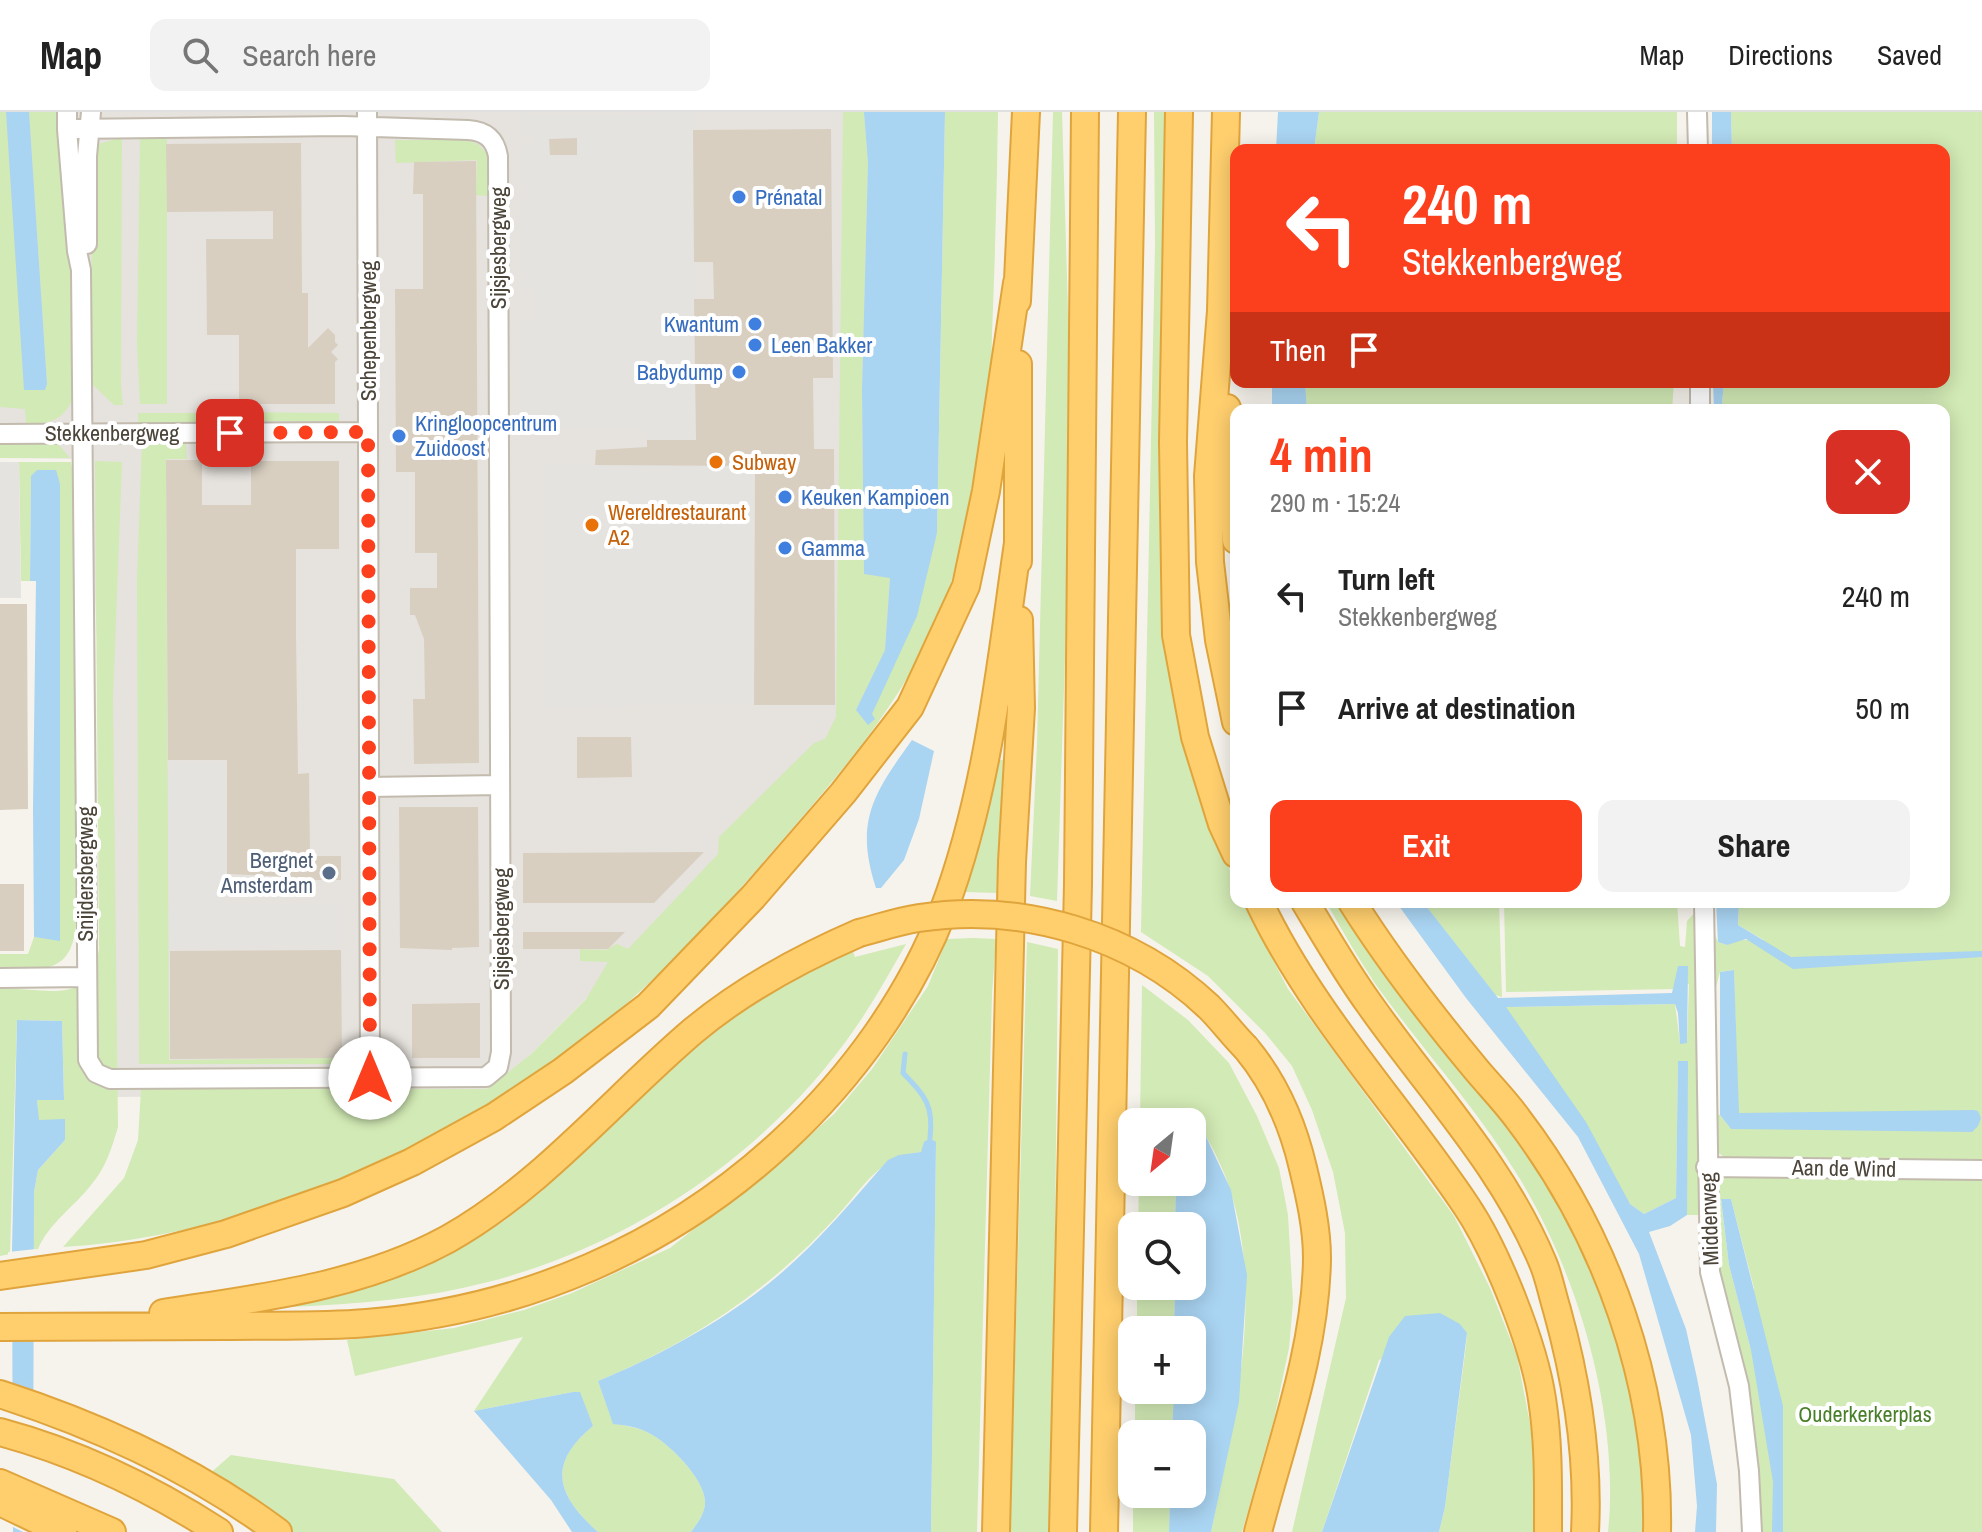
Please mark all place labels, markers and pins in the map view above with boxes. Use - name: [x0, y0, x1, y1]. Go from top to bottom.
- place label: Prénatal: [755, 182, 822, 212]
- marker: Prénatal: [730, 188, 748, 206]
- place label: Kwantum: [664, 309, 739, 339]
- marker: Kwantum: [746, 315, 764, 333]
- place label: Leen Bakker: [771, 330, 872, 360]
- marker: Leen Bakker: [746, 336, 764, 354]
- place label: Babydump: [637, 357, 723, 387]
- marker: Babydump: [730, 363, 748, 381]
- pin: [196, 399, 264, 467]
- place label: Kringloopcentrum Zuidoost: [415, 408, 557, 463]
- marker: Kringloopcentrum Zuidoost: [390, 427, 408, 445]
- place label: Subway: [732, 447, 796, 477]
- marker: Subway: [707, 453, 725, 471]
- place label: Keuken Kampioen: [801, 482, 949, 512]
- marker: Keuken Kampioen: [776, 488, 794, 506]
- place label: Wereldrestaurant A2: [607, 497, 746, 552]
- marker: Wereldrestaurant A2: [583, 516, 601, 534]
- place label: Gamma: [801, 533, 865, 563]
- marker: Gamma: [776, 539, 794, 557]
- place label: Bergnet Amsterdam: [220, 845, 313, 900]
- marker: Bergnet Amsterdam: [320, 864, 338, 882]

